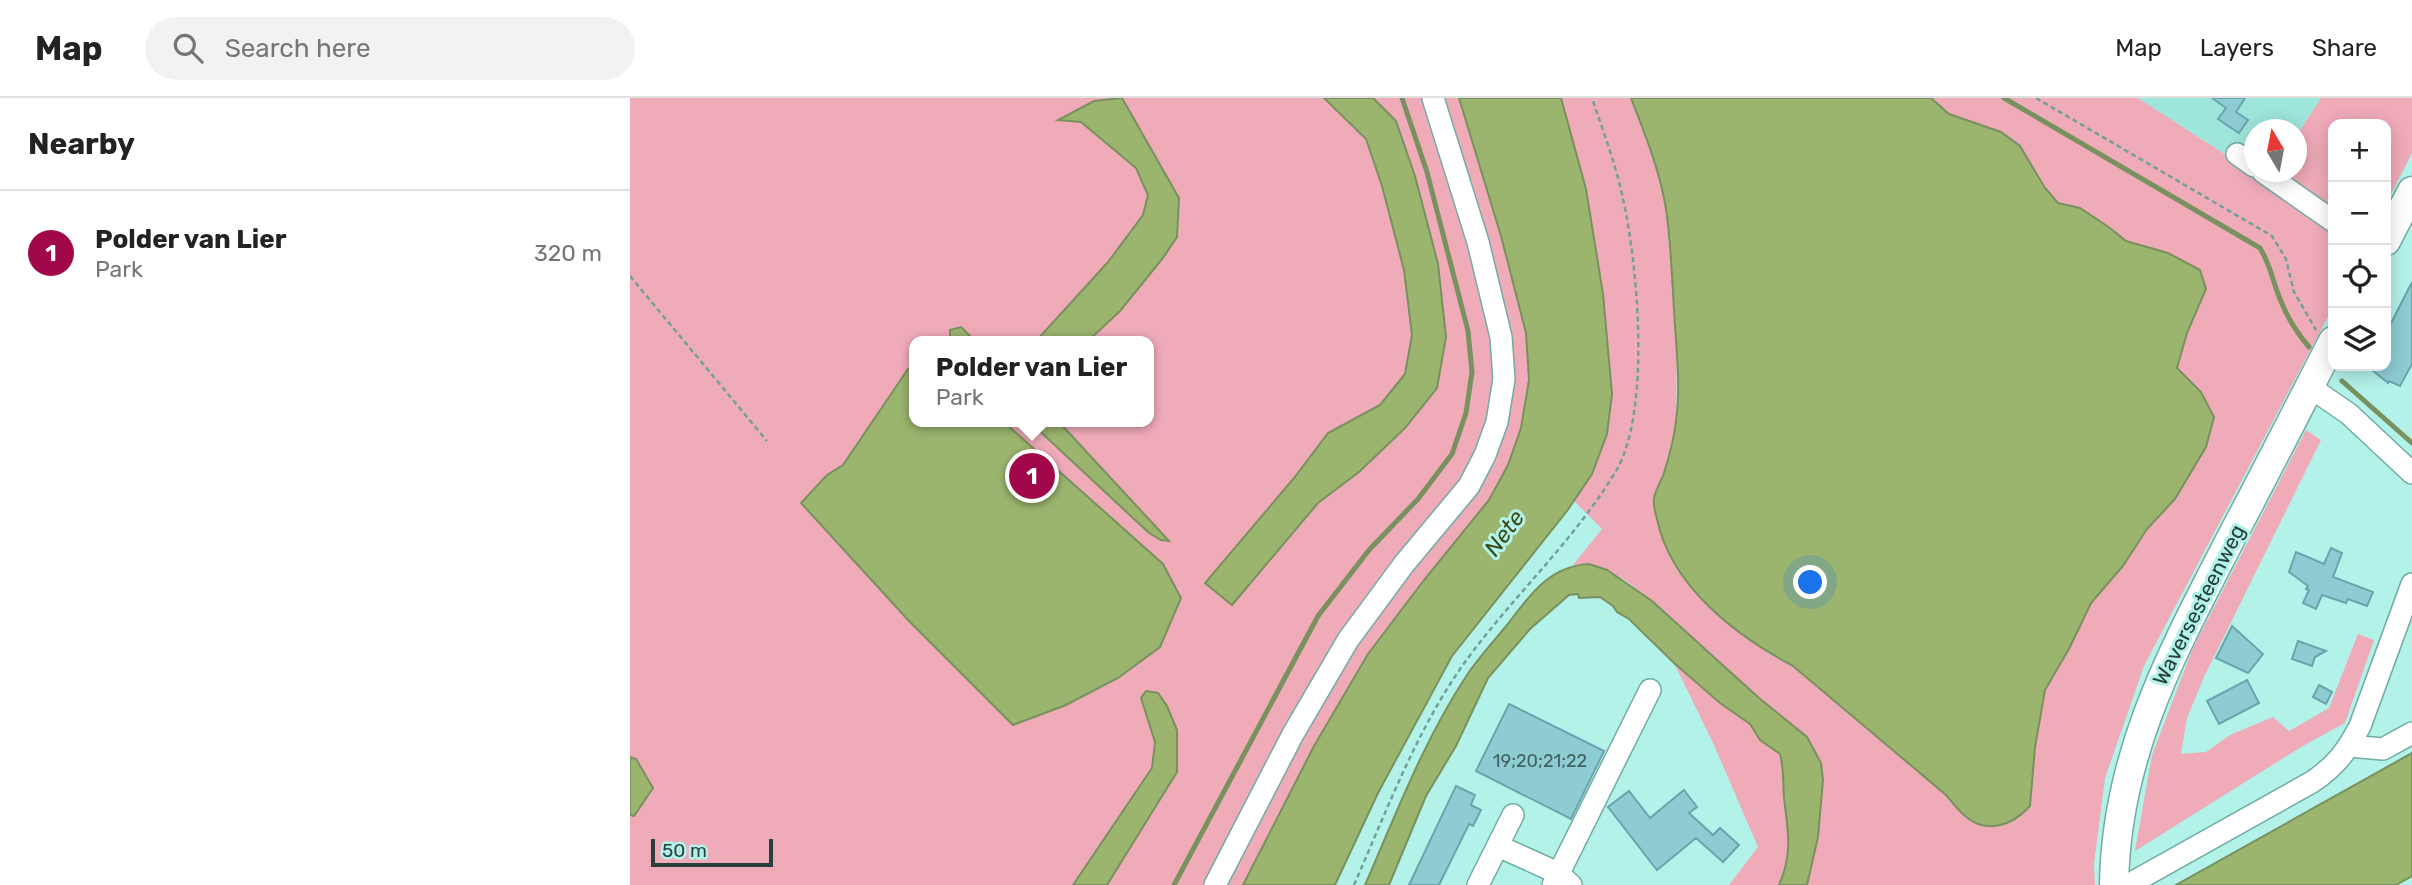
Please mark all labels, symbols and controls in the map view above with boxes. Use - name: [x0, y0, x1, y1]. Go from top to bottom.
- search box: [145, 17, 635, 80]
- text: Map: [35, 29, 103, 68]
- icon: search: [169, 29, 207, 67]
- text: Search here: [225, 33, 370, 64]
- text: Map: [2115, 34, 2162, 62]
- text: Layers: [2200, 34, 2274, 62]
- text: Share: [2312, 34, 2377, 62]
- north arrow: [2244, 119, 2307, 182]
- map controls: [2328, 119, 2391, 371]
- button: +: [2328, 119, 2391, 182]
- text: Nearby: [28, 126, 135, 162]
- button: −: [2328, 182, 2391, 245]
- text: Polder van Lier: [95, 224, 286, 255]
- text: 1: [45, 239, 57, 267]
- text: 320 m: [534, 239, 602, 267]
- button: locate: [2328, 245, 2391, 308]
- text: Park: [95, 255, 143, 283]
- button: layers: [2328, 308, 2391, 371]
- popup: [909, 336, 1154, 427]
- text: Polder van Lier: [936, 352, 1127, 383]
- text: Park: [936, 383, 984, 411]
- pin: 1: [1009, 450, 1055, 502]
- water label: Nete: [1478, 504, 1530, 562]
- street label: Waversesteenweg: [2147, 520, 2250, 689]
- your location: [1793, 565, 1827, 599]
- house number: 19;20;21;22: [1493, 750, 1587, 772]
- scale bar: [651, 836, 774, 868]
- text: 50 m: [662, 839, 707, 862]

